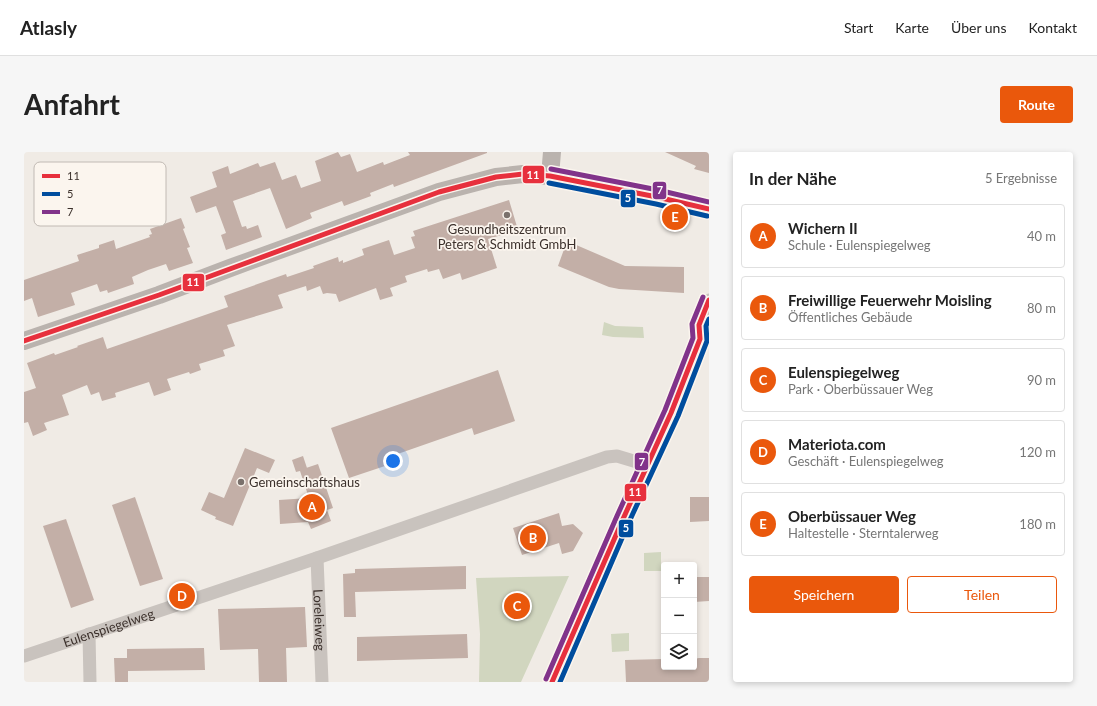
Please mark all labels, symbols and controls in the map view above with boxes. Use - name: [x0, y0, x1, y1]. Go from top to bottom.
- text: Atlasly: [20, 16, 77, 39]
- text: Start: [844, 19, 873, 36]
- text: Karte: [895, 19, 929, 36]
- text: Über uns: [951, 19, 1006, 36]
- text: Kontakt: [1028, 19, 1077, 36]
- button: Route: [1000, 86, 1073, 123]
- text: Anfahrt: [24, 87, 120, 121]
- legend: [34, 162, 166, 226]
- line badge: 11: [522, 165, 545, 184]
- text: 11: [527, 168, 539, 181]
- text: In der Nähe: [749, 168, 837, 189]
- text: 11: [67, 169, 80, 182]
- text: 5 Ergebnisse: [985, 170, 1057, 186]
- line badge: 7: [652, 181, 667, 200]
- text: 7: [657, 183, 663, 196]
- text: 5: [67, 187, 73, 200]
- line badge: 5: [620, 189, 636, 208]
- text: 5: [625, 191, 631, 204]
- pin: E: [662, 202, 688, 232]
- text: 7: [67, 205, 73, 218]
- marker: Gesundheitszentrum Peters & Schmidt GmbH: [502, 210, 512, 220]
- text: Wichern II: [788, 219, 858, 237]
- place label: Gesundheitszentrum Peters & Schmidt GmbH: [438, 221, 576, 252]
- text: A: [758, 228, 768, 244]
- text: 40 m: [1027, 228, 1056, 244]
- text: Schule · Eulenspiegelweg: [788, 237, 931, 253]
- line badge: 11: [182, 273, 205, 292]
- text: 11: [187, 275, 199, 288]
- text: Freiwillige Feuerwehr Moisling: [788, 291, 992, 309]
- text: B: [759, 300, 767, 316]
- text: 80 m: [1027, 300, 1056, 316]
- text: Öffentliches Gebäude: [788, 309, 912, 325]
- text: Eulenspiegelweg: [788, 363, 899, 381]
- text: C: [759, 372, 767, 388]
- text: 90 m: [1027, 372, 1056, 388]
- text: Park · Oberbüssauer Weg: [788, 381, 933, 397]
- text: Materiota.com: [788, 435, 886, 453]
- text: D: [758, 444, 768, 460]
- text: 120 m: [1019, 444, 1056, 460]
- your location: [383, 451, 403, 471]
- line badge: 7: [634, 452, 649, 471]
- text: Geschäft · Eulenspiegelweg: [788, 453, 944, 469]
- text: 7: [639, 455, 645, 468]
- place label: Gemeinschaftshaus: [249, 474, 360, 490]
- marker: Gemeinschaftshaus: [236, 477, 246, 487]
- line badge: 11: [624, 483, 647, 502]
- text: 11: [629, 485, 641, 498]
- pin: A: [299, 492, 325, 522]
- text: Oberbüssauer Weg: [788, 507, 916, 525]
- text: E: [759, 516, 767, 532]
- text: 180 m: [1019, 516, 1056, 532]
- line badge: 5: [618, 519, 634, 538]
- text: 5: [623, 521, 629, 534]
- pin: B: [520, 523, 546, 553]
- text: Haltestelle · Sterntalerweg: [788, 525, 939, 541]
- map controls: [661, 562, 697, 670]
- button: +: [661, 562, 697, 598]
- button: Speichern: [749, 576, 899, 613]
- button: Teilen: [907, 576, 1057, 613]
- pin: D: [169, 581, 195, 611]
- street label: Loreleiweg: [310, 589, 329, 651]
- pin: C: [504, 591, 530, 621]
- button: −: [661, 598, 697, 634]
- street label: Eulenspiegelweg: [61, 605, 156, 650]
- button: layers: [661, 634, 697, 670]

